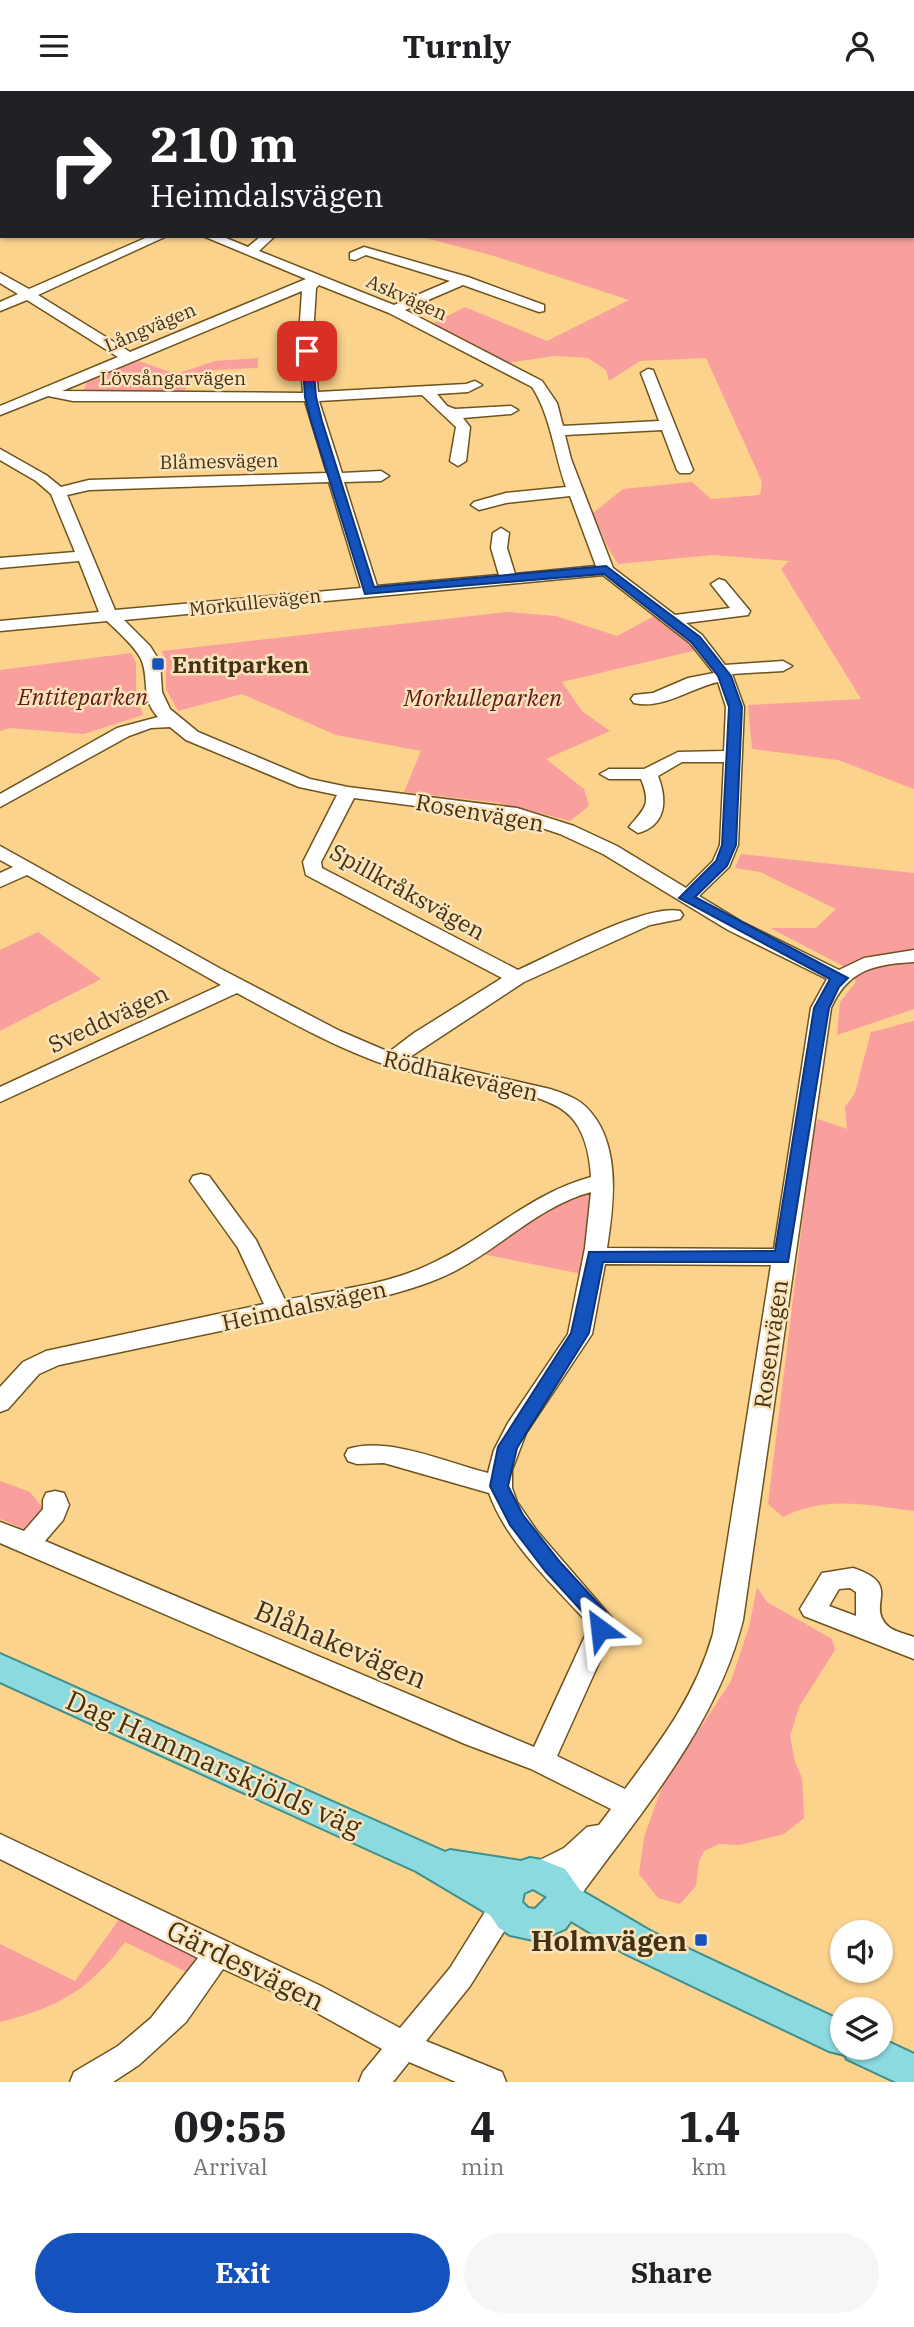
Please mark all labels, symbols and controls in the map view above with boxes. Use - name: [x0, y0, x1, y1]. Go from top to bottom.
- text: Turnly: [403, 25, 511, 67]
- icon: menu: [35, 27, 73, 65]
- icon: person: [841, 27, 879, 65]
- text: 210 m: [150, 112, 297, 175]
- icon: right: [35, 119, 126, 210]
- text: Heimdalsvägen: [150, 174, 384, 216]
- street label: Askvägen: [363, 269, 451, 325]
- street label: Långvägen: [101, 297, 199, 357]
- pin: [277, 321, 337, 381]
- icon: arrive: [288, 332, 326, 370]
- street label: Lövsångarvägen: [100, 366, 246, 390]
- street label: Blåmesvägen: [159, 448, 279, 474]
- street label: Morkullevägen: [188, 583, 322, 621]
- place label: Entitparken: [172, 649, 309, 679]
- marker: Entitparken: [150, 656, 166, 672]
- park label: Entiteparken: [17, 681, 148, 711]
- park label: Morkulleparken: [403, 682, 562, 712]
- street label: Rosenvägen: [413, 786, 547, 838]
- street label: Spillkråksvägen: [325, 836, 491, 946]
- street label: Sveddvägen: [43, 977, 173, 1059]
- street label: Rödhakevägen: [380, 1043, 542, 1107]
- street label: Heimdalsvägen: [219, 1273, 389, 1337]
- street label: Rosenvägen: [746, 1278, 794, 1410]
- street label: Blåhakevägen: [249, 1591, 433, 1697]
- position arrow: [563, 1592, 637, 1666]
- street label: Dag Hammarskjölds väg: [60, 1681, 368, 1845]
- street label: Gärdesvägen: [161, 1911, 331, 2019]
- map controls: [830, 1920, 893, 2060]
- button: sound: [830, 1920, 893, 1983]
- place label: Holmvägen: [531, 1922, 687, 1959]
- marker: Holmvägen: [693, 1932, 709, 1948]
- button: layers: [830, 1997, 893, 2060]
- text: 09:55: [174, 2099, 287, 2154]
- text: 4: [470, 2099, 495, 2154]
- text: 1.4: [678, 2099, 740, 2154]
- text: Arrival: [193, 2151, 268, 2181]
- text: min: [461, 2151, 505, 2181]
- text: km: [692, 2151, 727, 2181]
- button: Exit: [35, 2233, 450, 2313]
- button: Share: [464, 2233, 879, 2313]

